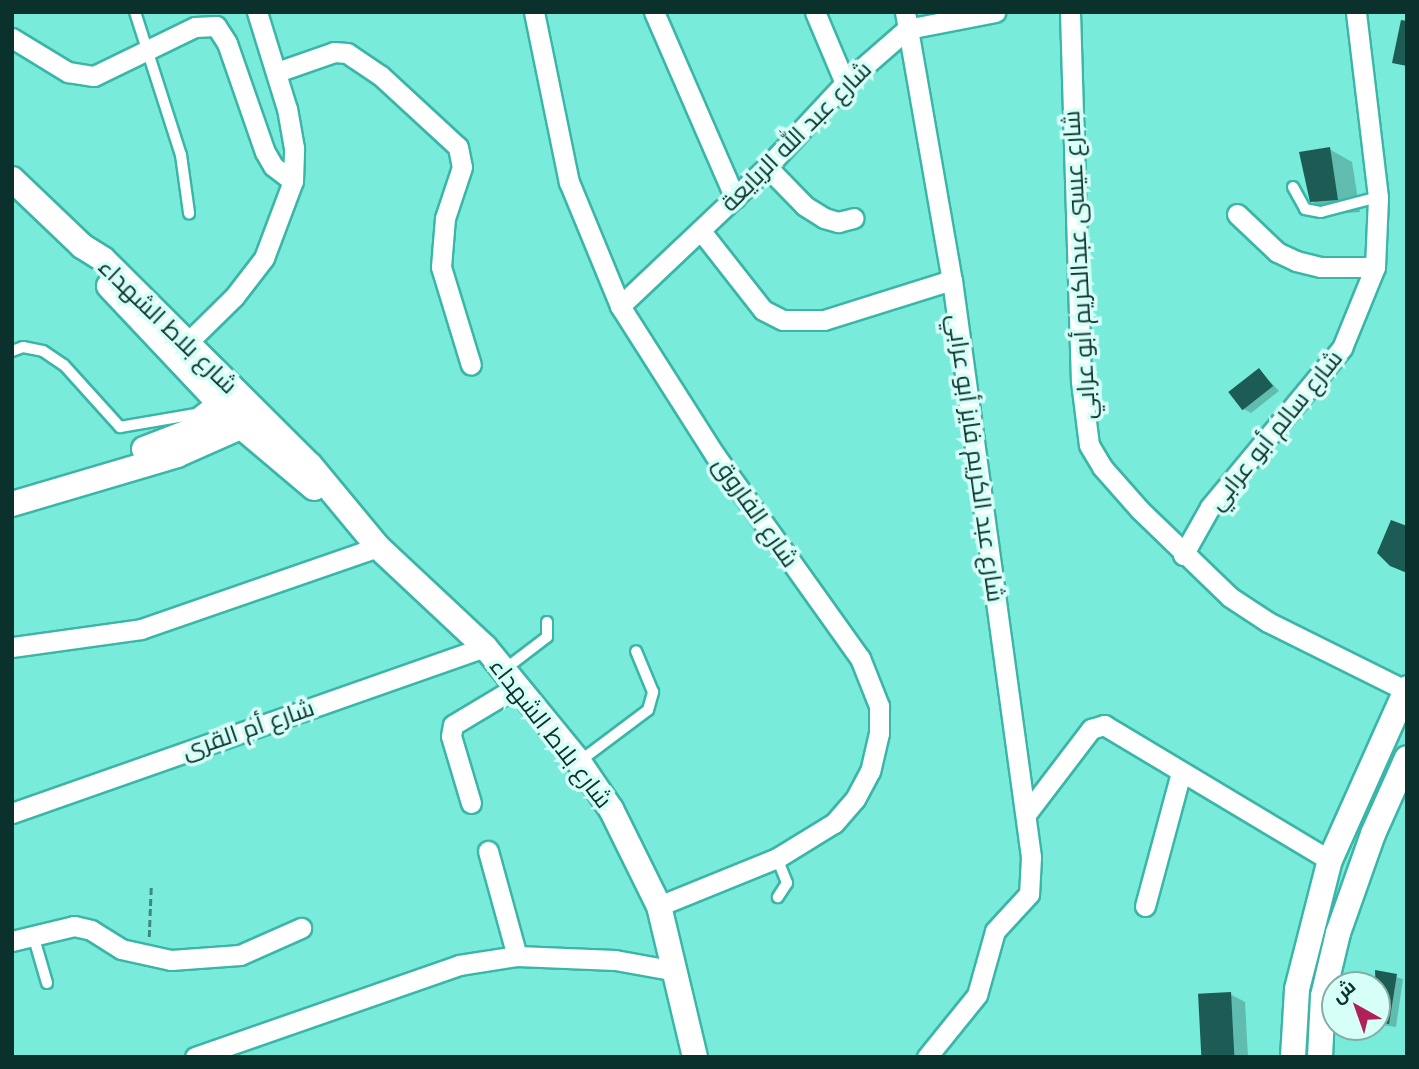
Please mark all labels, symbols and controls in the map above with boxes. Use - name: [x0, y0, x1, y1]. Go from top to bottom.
- street label: شارع عبد الله الربايعة: [715, 55, 877, 217]
- street label: شارع عيسى عبدالكريم أبو عرابي: [1057, 110, 1101, 420]
- street label: شارع بلاط الشهداء: [93, 252, 243, 400]
- street label: شارع عبد الكريم فايز أبو عرابي: [942, 312, 1010, 604]
- street label: شارع سالم أبو عرابي: [1202, 344, 1348, 516]
- street label: شارع الفاروق: [707, 451, 805, 573]
- street label: شارع بلاط الشهداء: [484, 652, 618, 814]
- street label: شارع أم القرى: [178, 693, 318, 765]
- north arrow: [1321, 971, 1391, 1041]
- text: ش: [1325, 973, 1361, 1009]

